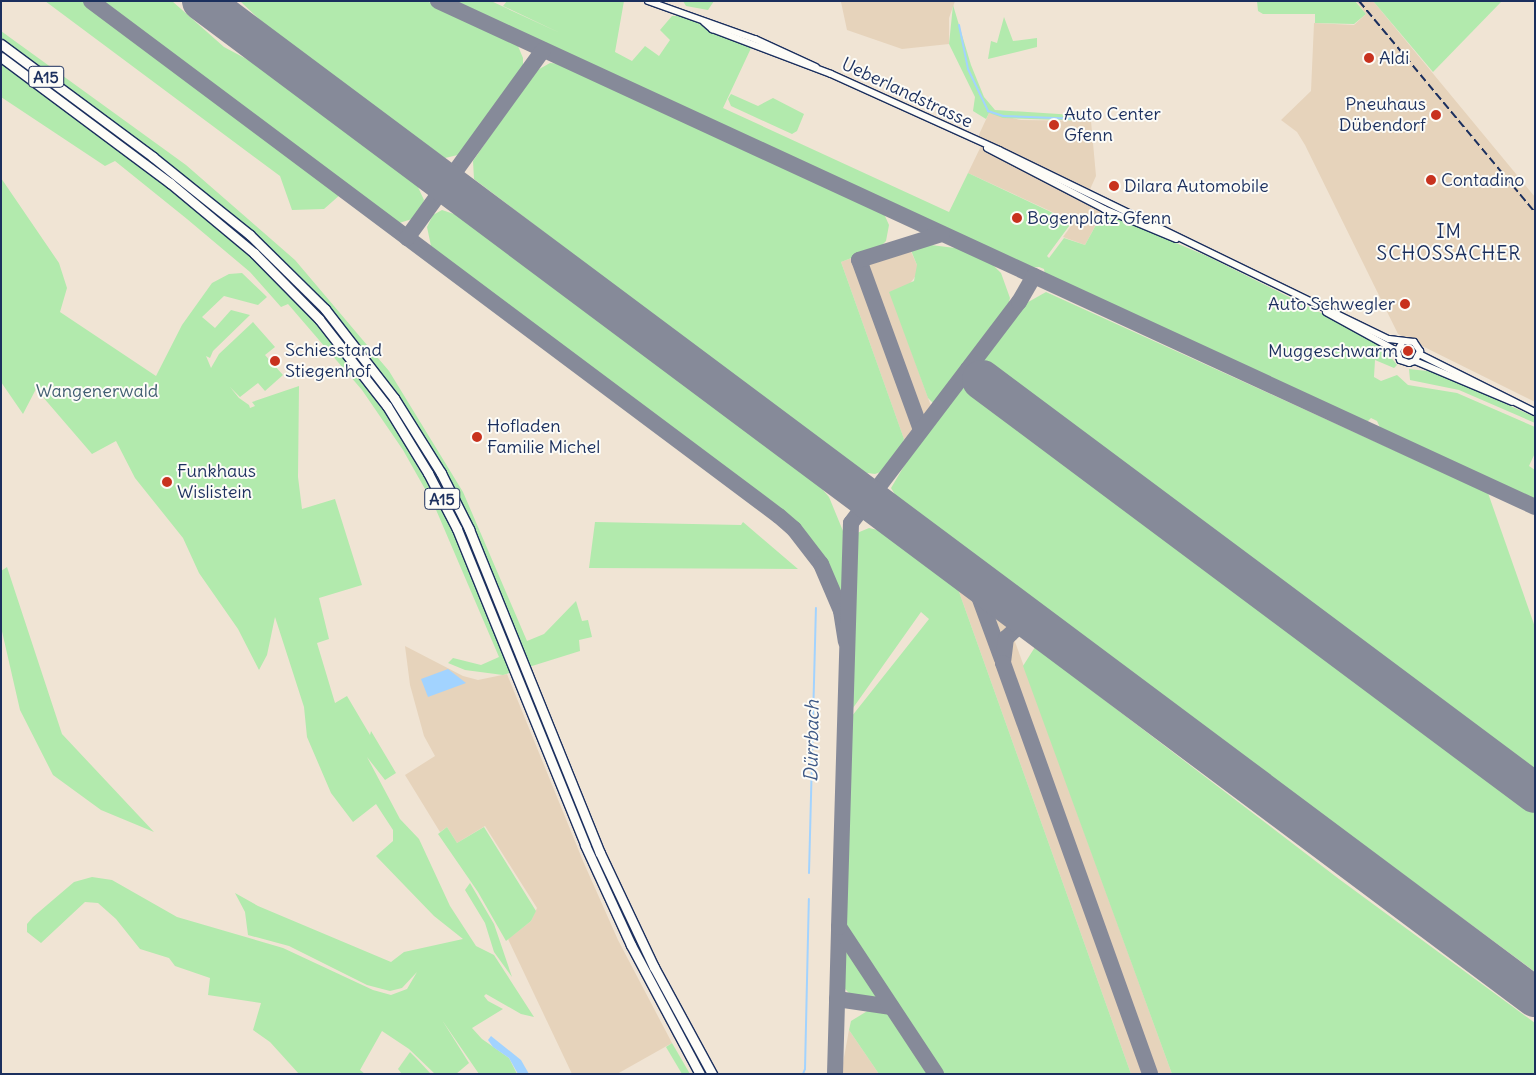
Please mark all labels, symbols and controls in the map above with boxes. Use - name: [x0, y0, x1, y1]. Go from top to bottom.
- place label: Aldi: [1379, 47, 1409, 69]
- marker: Aldi: [1363, 52, 1375, 64]
- street label: Ueberlandstrasse: [838, 53, 976, 133]
- road number: A15: [27, 64, 65, 90]
- place label: Pneuhaus Dübendorf: [1339, 94, 1426, 136]
- place label: Auto Center Gfenn: [1064, 104, 1161, 146]
- marker: Pneuhaus Dübendorf: [1430, 109, 1442, 121]
- marker: Auto Center Gfenn: [1048, 119, 1060, 131]
- place label: Contadino: [1441, 169, 1524, 191]
- marker: Contadino: [1425, 174, 1437, 186]
- place label: Dilara Automobile: [1124, 175, 1269, 197]
- marker: Dilara Automobile: [1108, 180, 1120, 192]
- place label: Bogenplatz Gfenn: [1027, 207, 1171, 229]
- marker: Bogenplatz Gfenn: [1011, 212, 1023, 224]
- district label: IM SCHOSSACHER: [1375, 221, 1523, 265]
- place label: Auto Schwegler: [1268, 293, 1395, 315]
- marker: Auto Schwegler: [1399, 298, 1411, 310]
- place label: Schiesstand Stiegenhof: [285, 340, 382, 382]
- place label: Muggeschwarm: [1268, 340, 1398, 362]
- marker: Muggeschwarm: [1402, 345, 1414, 357]
- marker: Schiesstand Stiegenhof: [269, 355, 281, 367]
- park label: Wangenerwald: [36, 380, 158, 402]
- place label: Hofladen Familie Michel: [487, 416, 600, 458]
- marker: Hofladen Familie Michel: [471, 431, 483, 443]
- place label: Funkhaus Wislistein: [177, 461, 256, 504]
- marker: Funkhaus Wislistein: [161, 476, 173, 488]
- road number: A15: [423, 486, 461, 512]
- water label: Dürrbach: [800, 700, 824, 782]

